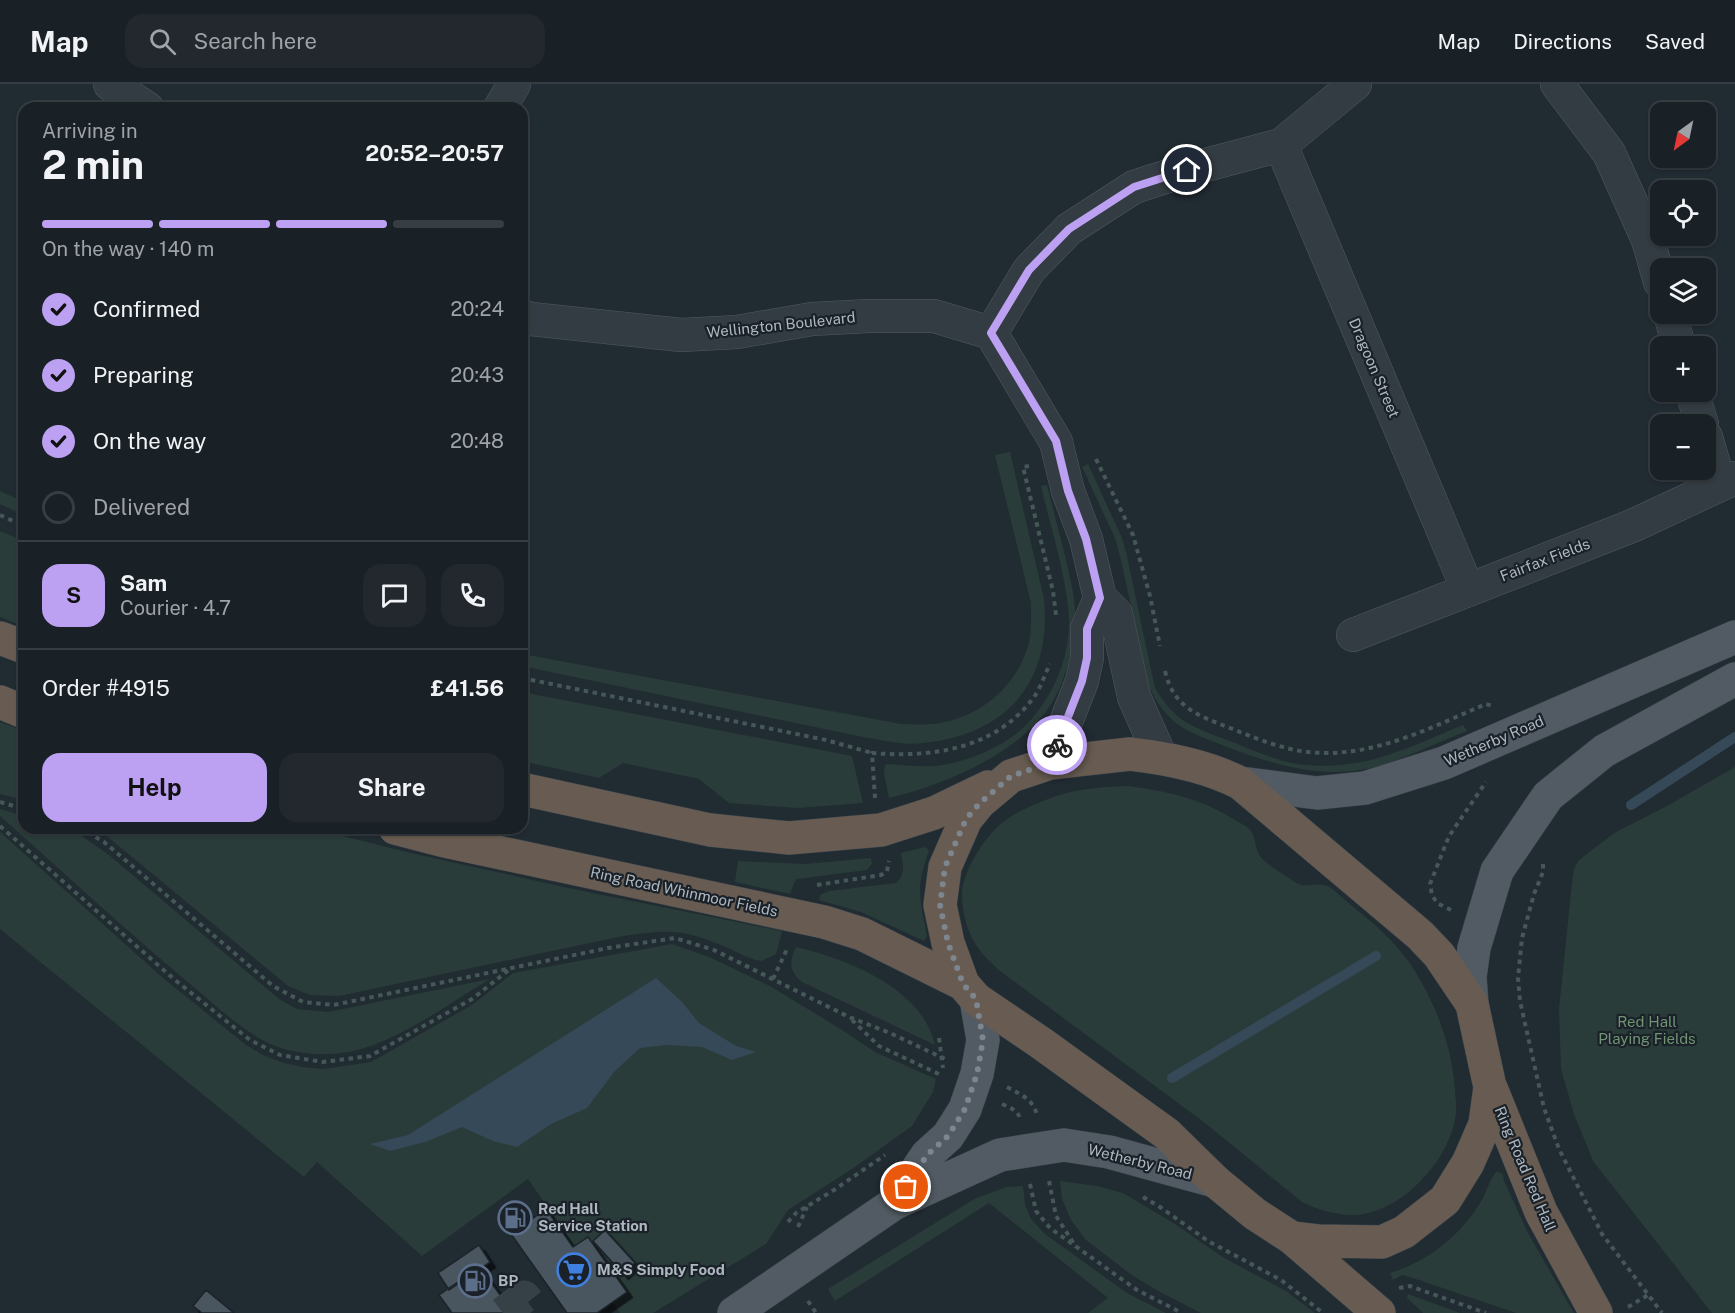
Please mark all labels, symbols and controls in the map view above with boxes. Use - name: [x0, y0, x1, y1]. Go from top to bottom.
- search box: [125, 14, 545, 68]
- text: Map: [30, 25, 89, 58]
- icon: search: [146, 25, 179, 58]
- text: Search here: [194, 28, 317, 54]
- text: Map: [1438, 29, 1480, 54]
- text: Directions: [1513, 29, 1612, 54]
- text: Saved: [1645, 29, 1705, 54]
- north arrow: [1650, 102, 1716, 168]
- map controls: [1650, 102, 1716, 480]
- text: Arriving in: [42, 119, 137, 143]
- text: 20:52–20:57: [365, 140, 504, 166]
- text: 2 min: [42, 142, 144, 188]
- pin: [1161, 144, 1212, 195]
- icon: home: [1170, 153, 1203, 186]
- button: locate: [1650, 180, 1716, 246]
- text: On the way · 140 m: [42, 237, 214, 261]
- button: layers: [1650, 258, 1716, 324]
- icon: check: [42, 293, 75, 326]
- text: Confirmed: [93, 296, 200, 322]
- text: 20:24: [450, 297, 504, 321]
- street label: Wellington Boulevard: [706, 308, 856, 341]
- street label: Dragoon Street: [1346, 315, 1403, 420]
- button: +: [1650, 336, 1716, 402]
- icon: check: [42, 359, 75, 392]
- text: Preparing: [93, 362, 194, 388]
- text: 20:43: [450, 363, 504, 387]
- button: −: [1650, 414, 1716, 480]
- icon: check: [42, 425, 75, 458]
- text: On the way: [93, 428, 206, 454]
- text: 20:48: [450, 429, 504, 453]
- text: Delivered: [93, 494, 190, 520]
- street label: Fairfax Fields: [1497, 535, 1592, 584]
- button: chat: [363, 564, 426, 627]
- button: phone: [441, 564, 504, 627]
- text: Sam: [120, 570, 167, 596]
- text: S: [66, 582, 81, 608]
- text: Courier · 4.7: [120, 596, 231, 620]
- text: Order #4915: [42, 675, 170, 701]
- text: £41.56: [431, 675, 504, 701]
- street label: Wetherby Road: [1441, 712, 1546, 769]
- courier: [1027, 715, 1087, 775]
- icon: bike: [1041, 729, 1074, 762]
- button: Help: [42, 753, 267, 822]
- button: Share: [279, 753, 504, 822]
- street label: Ring Road Whinmoor Fields: [589, 863, 779, 920]
- park label: Red Hall Playing Fields: [1598, 1013, 1696, 1047]
- street label: Ring Road Red Hall: [1491, 1104, 1560, 1234]
- street label: Wetherby Road: [1086, 1140, 1194, 1183]
- pin: [880, 1161, 931, 1212]
- icon: bag: [889, 1170, 922, 1203]
- fuel station icon: Red Hall Service Station: [497, 1200, 533, 1236]
- place label: Red Hall Service Station: [538, 1200, 648, 1234]
- supermarket icon: M&S Simply Food: [556, 1252, 592, 1288]
- place label: M&S Simply Food: [597, 1261, 725, 1278]
- fuel station icon: BP: [457, 1263, 493, 1299]
- place label: BP: [498, 1272, 518, 1289]

